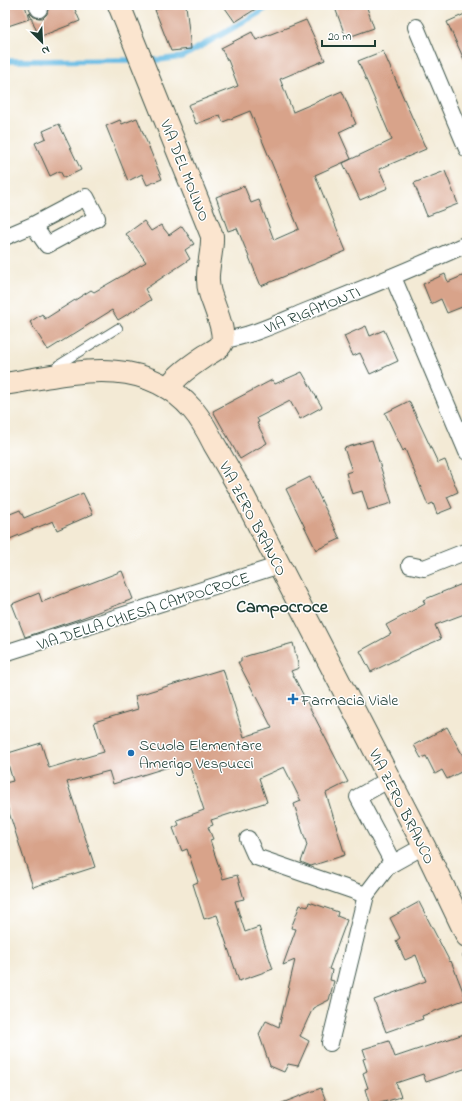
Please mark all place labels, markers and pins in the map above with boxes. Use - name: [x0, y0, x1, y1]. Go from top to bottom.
- place label: Farmacia Viale: [300, 689, 399, 713]
- marker: Farmacia Viale: [288, 694, 298, 704]
- place label: Scuola Elementare Amerigo Vespucci: [139, 734, 263, 776]
- marker: Scuola Elementare Amerigo Vespucci: [126, 748, 136, 758]

